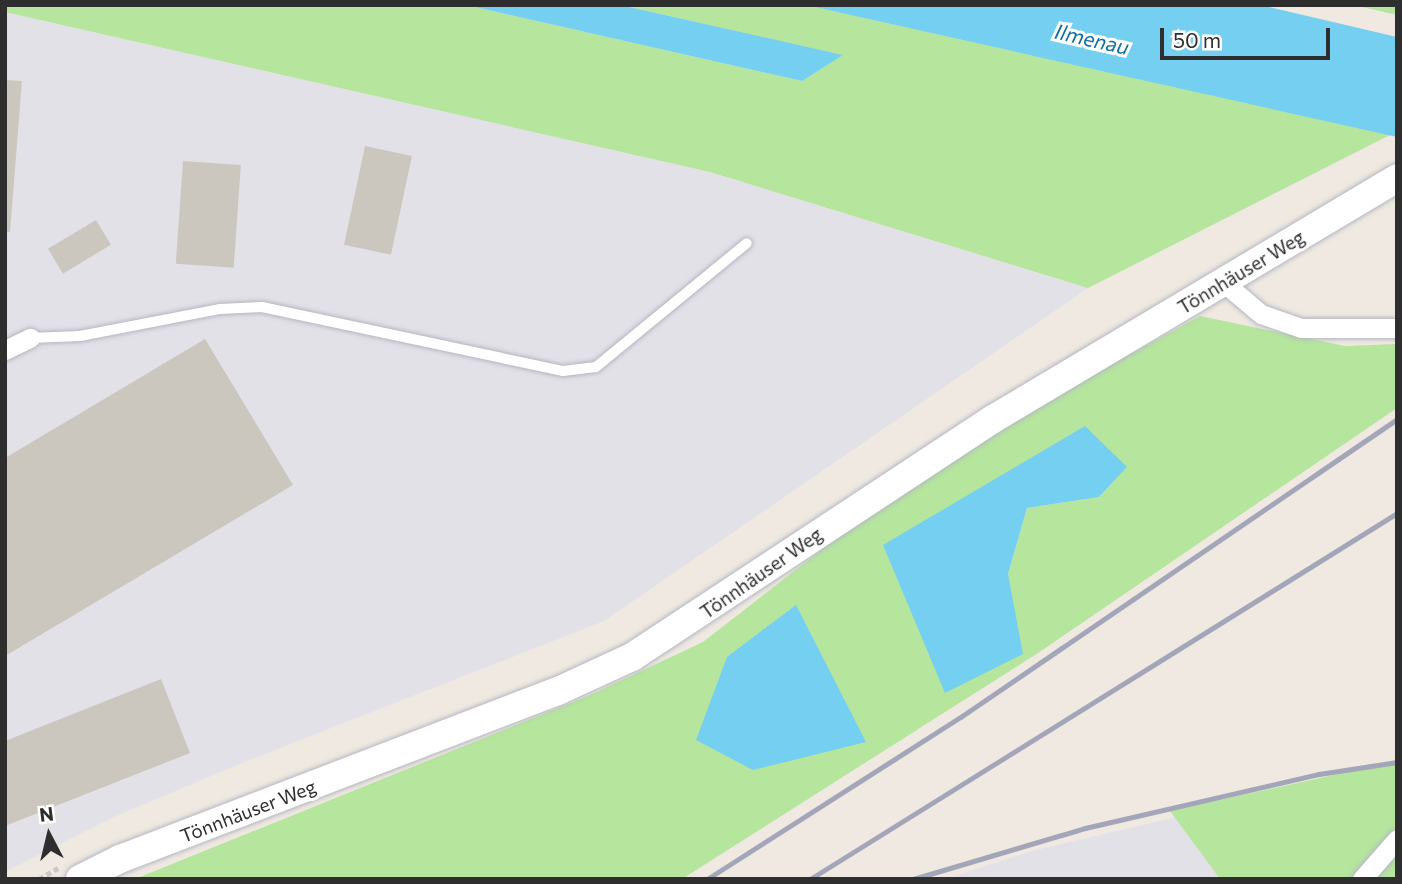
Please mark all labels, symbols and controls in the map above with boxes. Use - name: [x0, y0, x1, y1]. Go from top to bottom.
- scale bar: [1164, 14, 1334, 58]
- water label: Ilmenau: [1052, 18, 1132, 60]
- text: 50 m: [1173, 27, 1221, 52]
- street label: Tönnhäuser Weg: [1174, 225, 1308, 319]
- street label: Tönnhäuser Weg: [696, 523, 826, 623]
- street label: Tönnhäuser Weg: [177, 775, 319, 847]
- north arrow: [14, 800, 84, 870]
- text: N: [38, 801, 55, 826]

